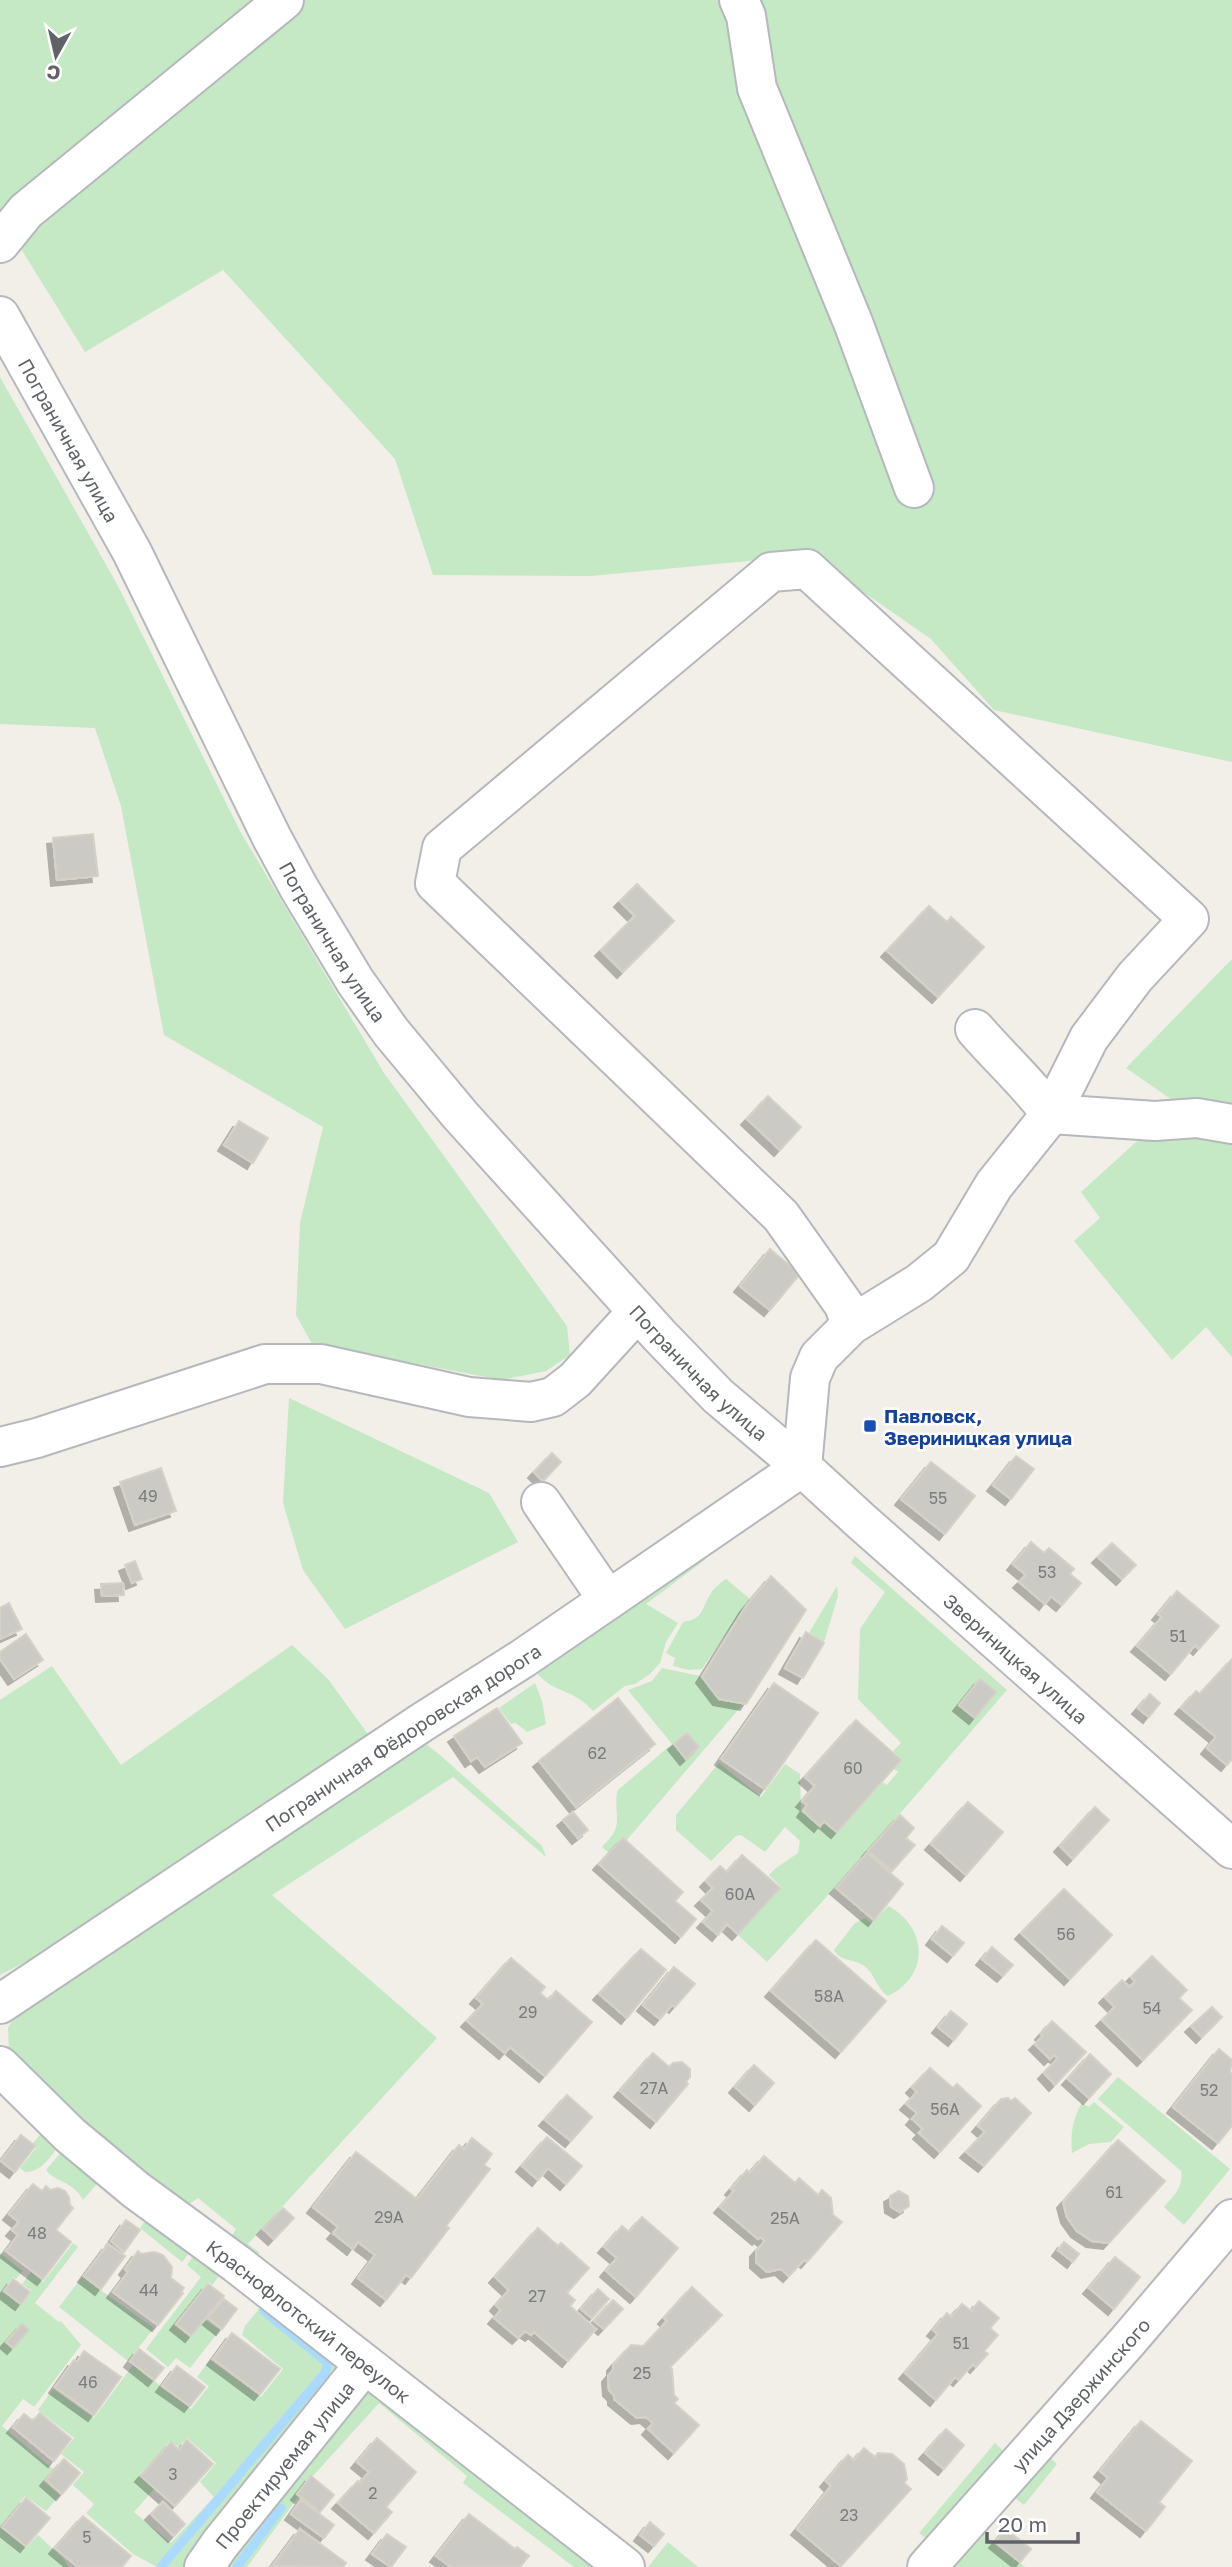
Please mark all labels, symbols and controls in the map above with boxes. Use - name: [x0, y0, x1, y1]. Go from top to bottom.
- north arrow: [21, 21, 91, 91]
- text: С: [45, 61, 62, 86]
- street label: Пограничная улица: [14, 354, 124, 526]
- street label: Пограничная улица: [275, 857, 391, 1026]
- street label: Пограничная улица: [625, 1300, 773, 1445]
- place label: Павловск, Звериницкая улица: [884, 1404, 1072, 1449]
- marker: Павловск, Звериницкая улица: [862, 1418, 878, 1434]
- house number: 49: [138, 1486, 158, 1506]
- house number: 55: [929, 1488, 947, 1508]
- house number: 53: [1038, 1562, 1056, 1582]
- street label: Звериницкая улица: [939, 1588, 1093, 1728]
- house number: 51: [1169, 1626, 1187, 1646]
- street label: Пограничная Фёдоровская дорога: [260, 1638, 545, 1836]
- house number: 62: [588, 1743, 606, 1763]
- house number: 60: [843, 1758, 863, 1778]
- house number: 60А: [725, 1884, 755, 1904]
- house number: 56: [1057, 1924, 1075, 1944]
- house number: 58А: [814, 1986, 844, 2006]
- house number: 54: [1142, 1998, 1162, 2018]
- house number: 29: [519, 2002, 537, 2022]
- house number: 27А: [640, 2078, 669, 2098]
- house number: 52: [1200, 2080, 1218, 2100]
- house number: 56А: [930, 2099, 960, 2119]
- house number: 61: [1105, 2182, 1123, 2202]
- house number: 29А: [374, 2207, 404, 2227]
- house number: 25А: [770, 2208, 800, 2228]
- house number: 48: [27, 2223, 47, 2243]
- street label: Краснофлотский переулок: [202, 2234, 416, 2407]
- house number: 44: [139, 2280, 159, 2300]
- house number: 27: [528, 2286, 546, 2306]
- street label: улица Дзержинского: [1006, 2313, 1154, 2476]
- house number: 51: [952, 2333, 970, 2353]
- house number: 25: [633, 2363, 651, 2383]
- house number: 46: [78, 2372, 98, 2392]
- street label: Проектируемая улица: [210, 2376, 358, 2553]
- house number: 3: [168, 2464, 178, 2484]
- house number: 2: [368, 2483, 378, 2503]
- scale bar: [987, 2500, 1078, 2544]
- house number: 23: [840, 2505, 858, 2525]
- text: 20 m: [998, 2511, 1047, 2537]
- house number: 5: [82, 2527, 92, 2547]

